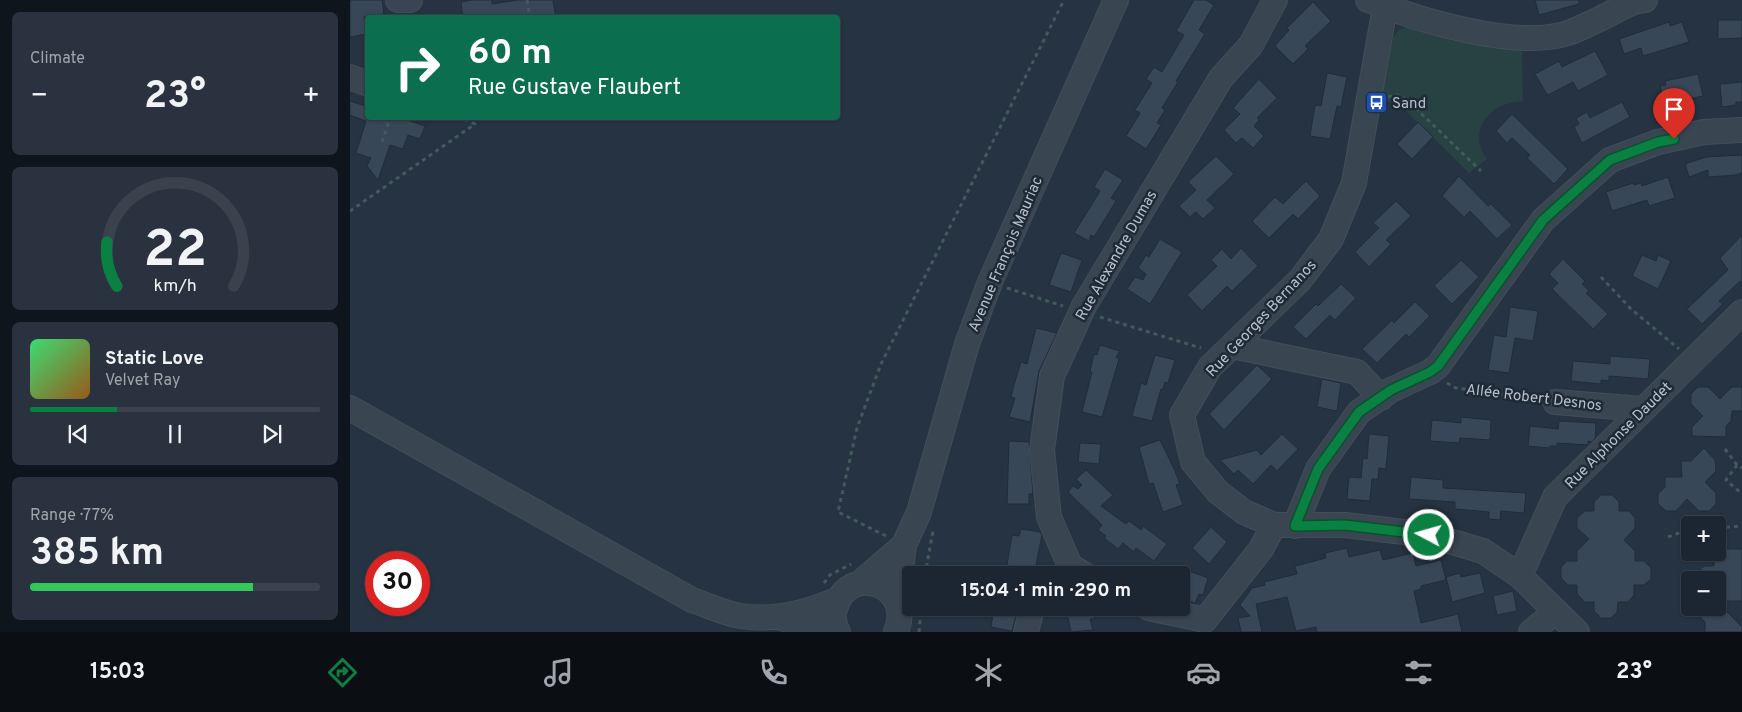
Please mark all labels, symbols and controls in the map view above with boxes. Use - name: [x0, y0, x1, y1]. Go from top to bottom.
- text: 60 m: [468, 32, 552, 76]
- icon: right: [385, 35, 450, 100]
- text: Climate: [30, 49, 85, 69]
- text: 23°: [144, 73, 206, 122]
- text: Rue Gustave Flaubert: [468, 75, 681, 102]
- text: −: [30, 79, 48, 115]
- text: +: [302, 79, 320, 115]
- pin: [1653, 88, 1695, 139]
- bus stop icon: Sand: [1364, 91, 1388, 115]
- place label: Sand: [1392, 95, 1426, 114]
- icon: arrive: [1660, 95, 1688, 123]
- street label: Avenue François Mauriac: [965, 174, 1048, 335]
- street label: Rue Alexandre Dumas: [1072, 187, 1162, 324]
- text: 22: [143, 219, 207, 285]
- street label: Rue Georges Bernanos: [1203, 256, 1321, 382]
- text: km/h: [153, 275, 197, 298]
- text: Static Love: [105, 347, 204, 371]
- text: Velvet Ray: [105, 371, 180, 391]
- street label: Rue Alphonse Daudet: [1561, 378, 1677, 494]
- street label: Allée Robert Desnos: [1465, 381, 1603, 416]
- icon: previous: [64, 420, 92, 448]
- icon: pause: [161, 420, 189, 448]
- icon: next: [258, 420, 286, 448]
- text: Range · 77%: [30, 506, 114, 526]
- position arrow: [1402, 508, 1454, 560]
- map controls: [1681, 516, 1726, 616]
- button: +: [1681, 516, 1726, 561]
- text: 385 km: [30, 530, 164, 579]
- speed limit sign: 30: [365, 551, 430, 616]
- button: −: [1681, 571, 1726, 616]
- text: 15:04 · 1 min · 290 m: [961, 579, 1131, 603]
- icon: directions: [325, 655, 360, 690]
- icon: music: [541, 655, 576, 690]
- icon: phone: [756, 655, 791, 690]
- icon: climate: [971, 655, 1006, 690]
- icon: car: [1186, 655, 1221, 690]
- icon: filters: [1401, 655, 1436, 690]
- text: 15:03: [90, 659, 145, 686]
- text: 23°: [1616, 659, 1652, 686]

